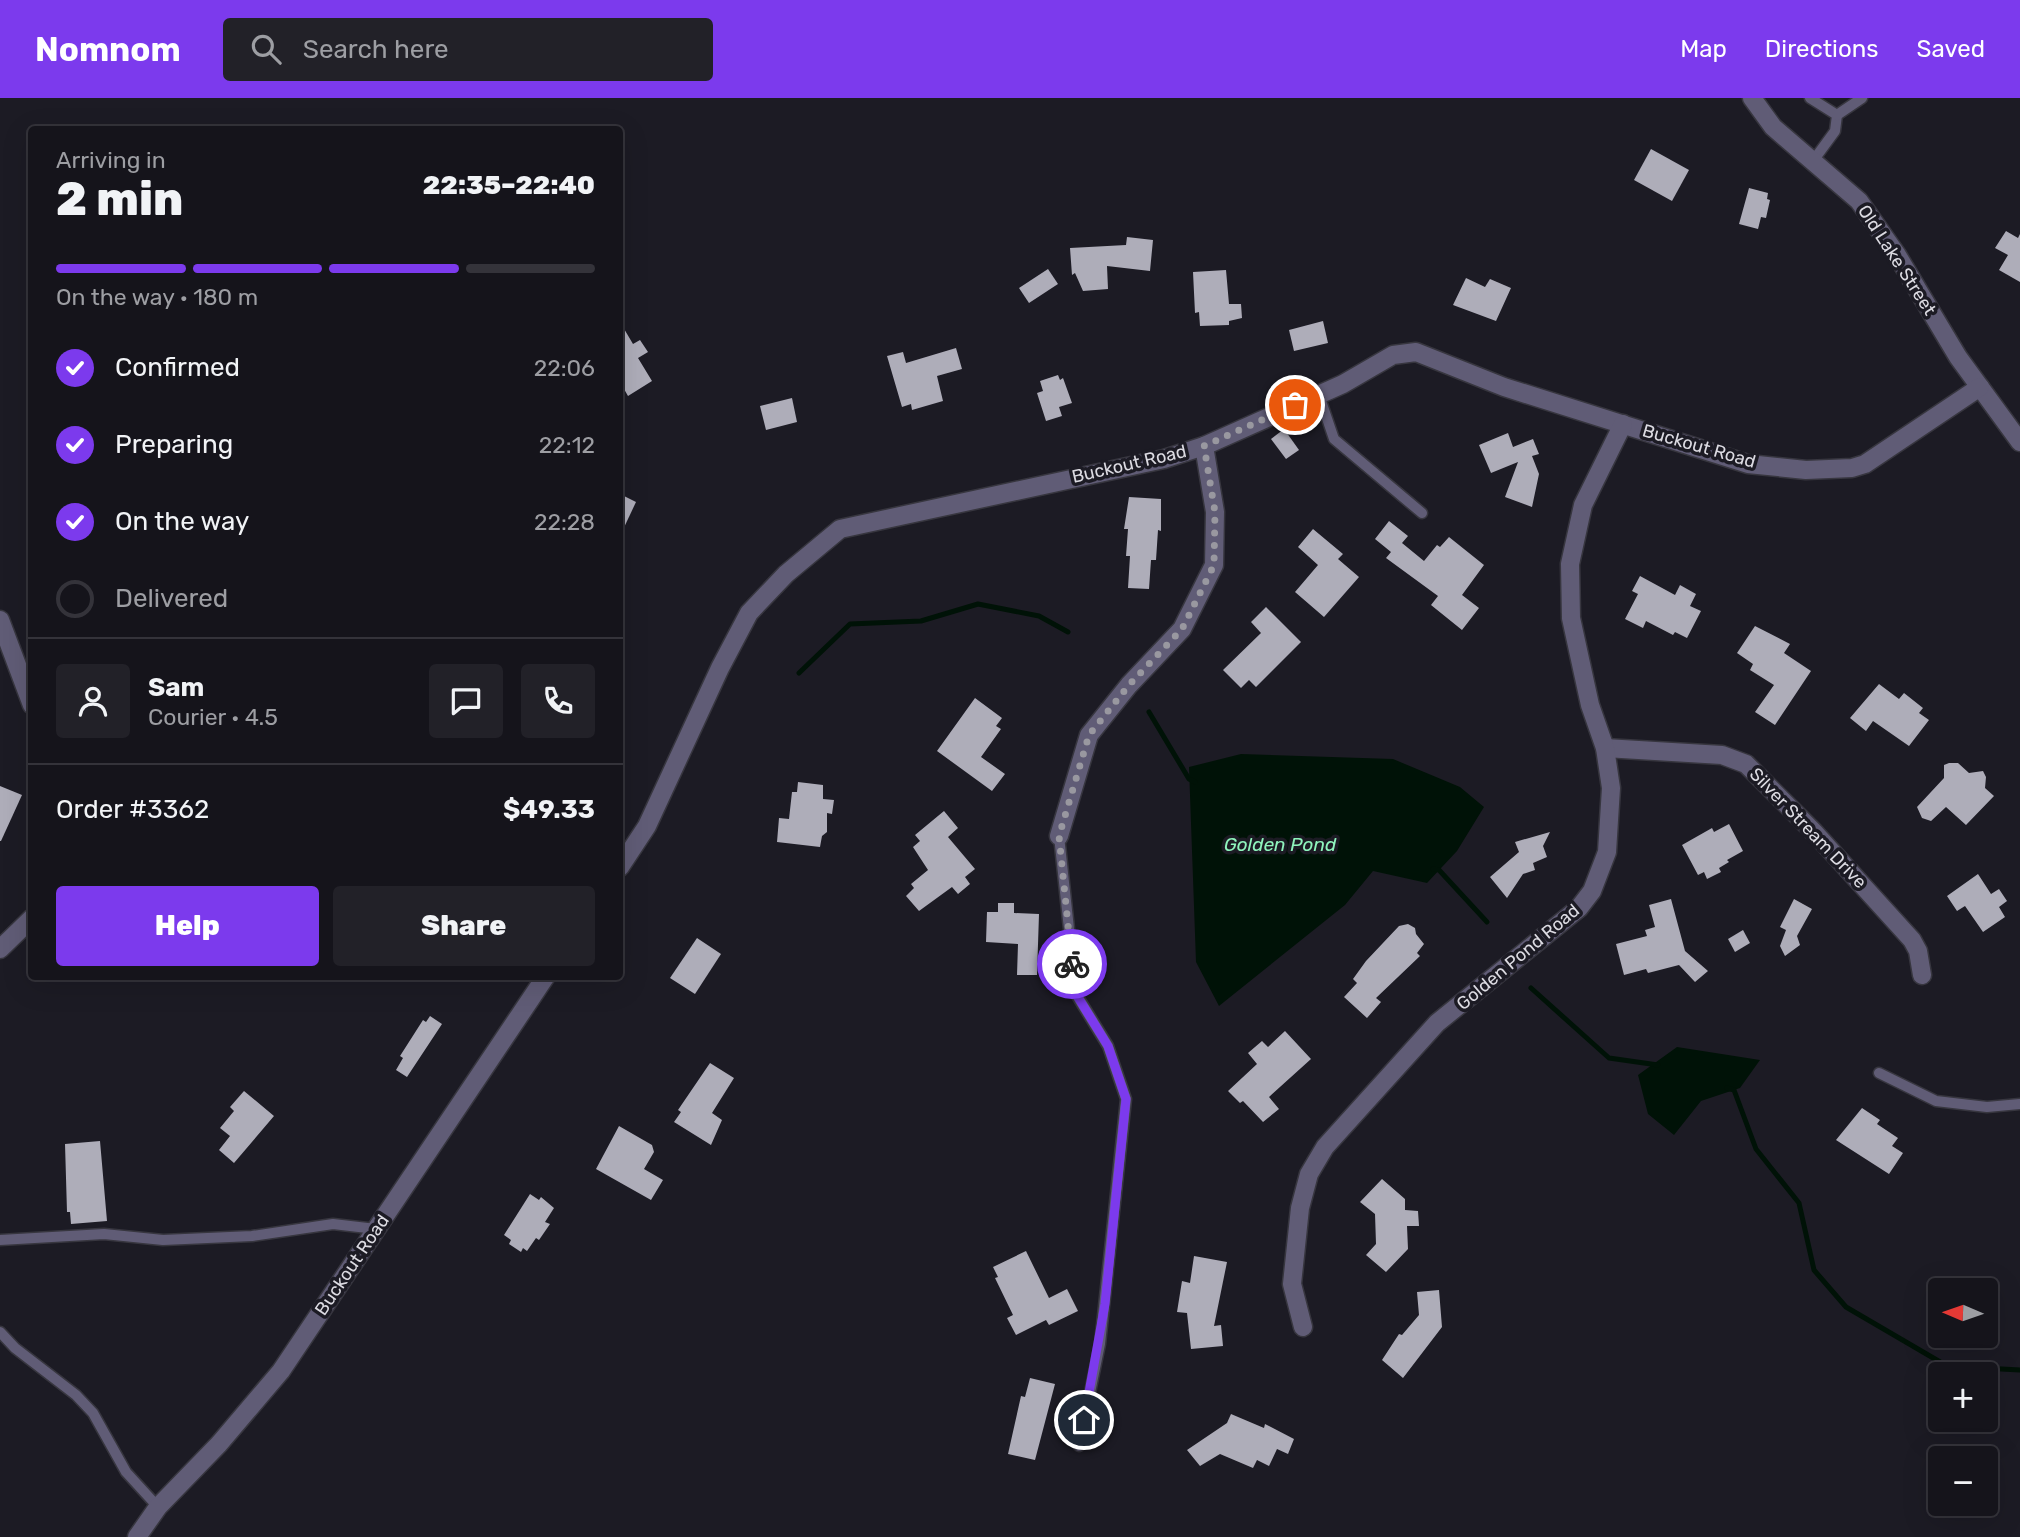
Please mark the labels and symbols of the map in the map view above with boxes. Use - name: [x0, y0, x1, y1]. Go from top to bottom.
- street label: Old Lake Street: [1853, 201, 1941, 319]
- pin: [1265, 375, 1325, 435]
- street label: Buckout Road: [1640, 419, 1758, 473]
- street label: Buckout Road: [1070, 440, 1188, 488]
- street label: Silver Stream Drive: [1745, 763, 1871, 893]
- water label: Golden Pond: [1224, 833, 1337, 856]
- street label: Golden Pond Road: [1452, 899, 1584, 1015]
- courier: [1037, 929, 1107, 999]
- street label: Buckout Road: [310, 1210, 394, 1320]
- north arrow: [1928, 1278, 1998, 1348]
- pin: [1054, 1390, 1114, 1450]

